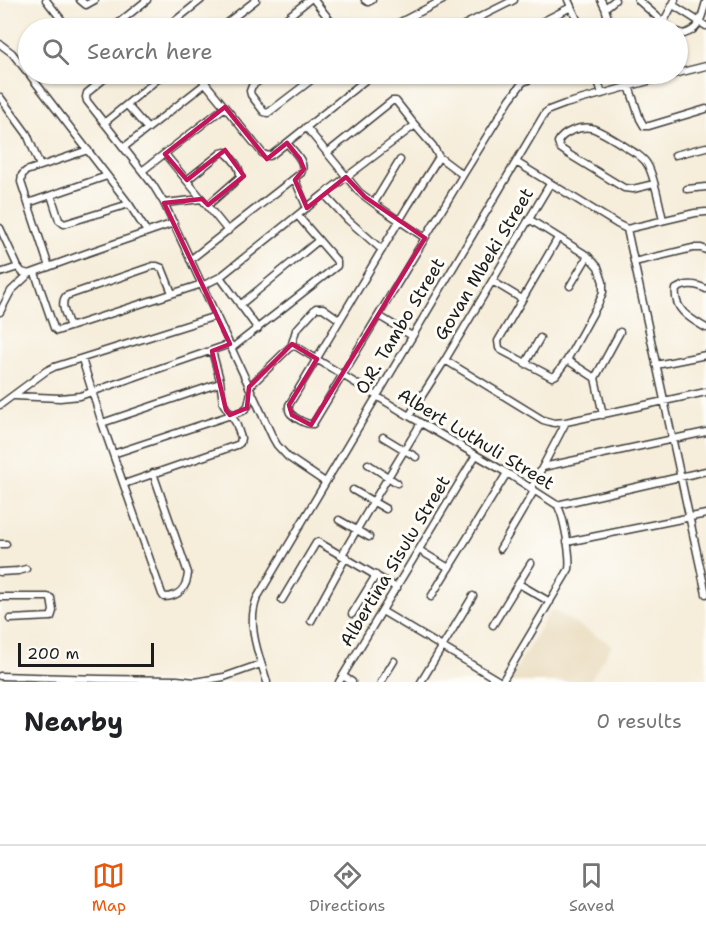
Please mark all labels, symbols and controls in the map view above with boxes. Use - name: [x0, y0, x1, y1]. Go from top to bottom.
- search box: [18, 18, 688, 84]
- icon: search: [39, 35, 72, 68]
- text: Search here: [87, 37, 213, 66]
- street label: Govan Mbeki Street: [429, 183, 539, 345]
- street label: O.R. Tambo Street: [350, 253, 450, 399]
- street label: Albert Luthuli Street: [393, 383, 559, 495]
- street label: Albertina Sisulu Street: [334, 471, 456, 651]
- scale bar: [18, 640, 154, 668]
- text: 200 m: [27, 643, 79, 664]
- text: Nearby: [24, 704, 123, 739]
- text: 0 results: [596, 708, 682, 734]
- tab: Map: [92, 859, 126, 916]
- tab: Directions: [309, 859, 386, 916]
- tab: Saved: [569, 859, 614, 916]

